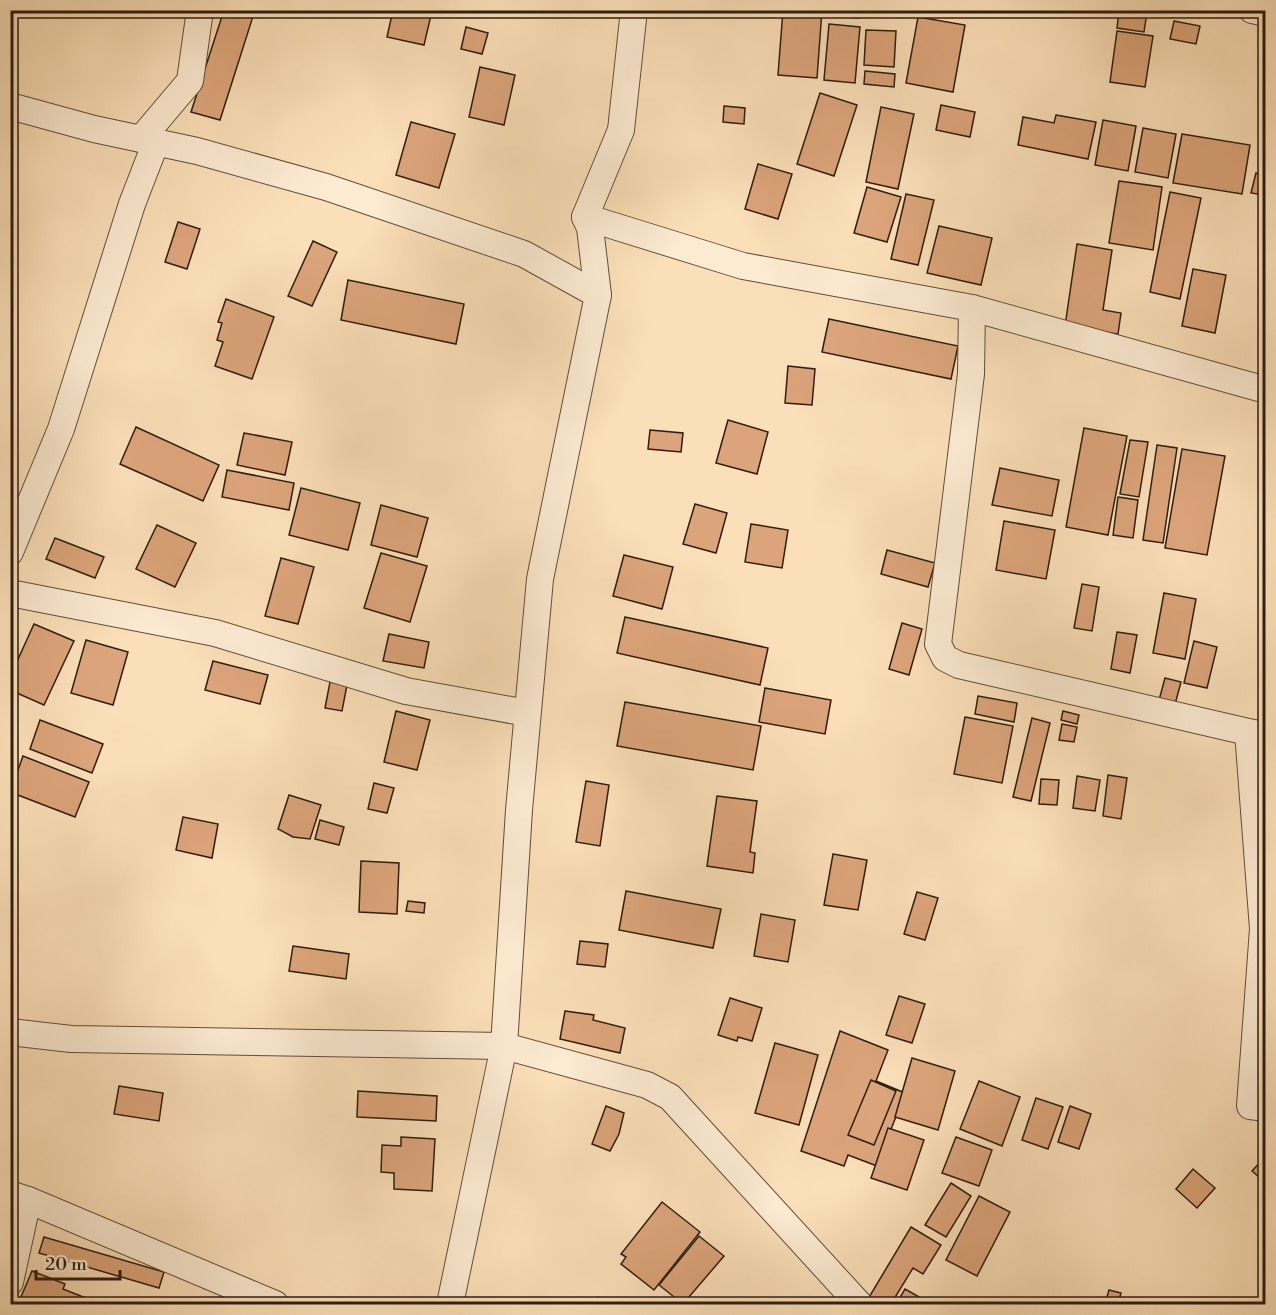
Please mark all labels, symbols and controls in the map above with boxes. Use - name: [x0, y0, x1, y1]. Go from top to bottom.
- scale bar: [36, 1243, 120, 1281]
- text: 20 m: [45, 1253, 87, 1276]

